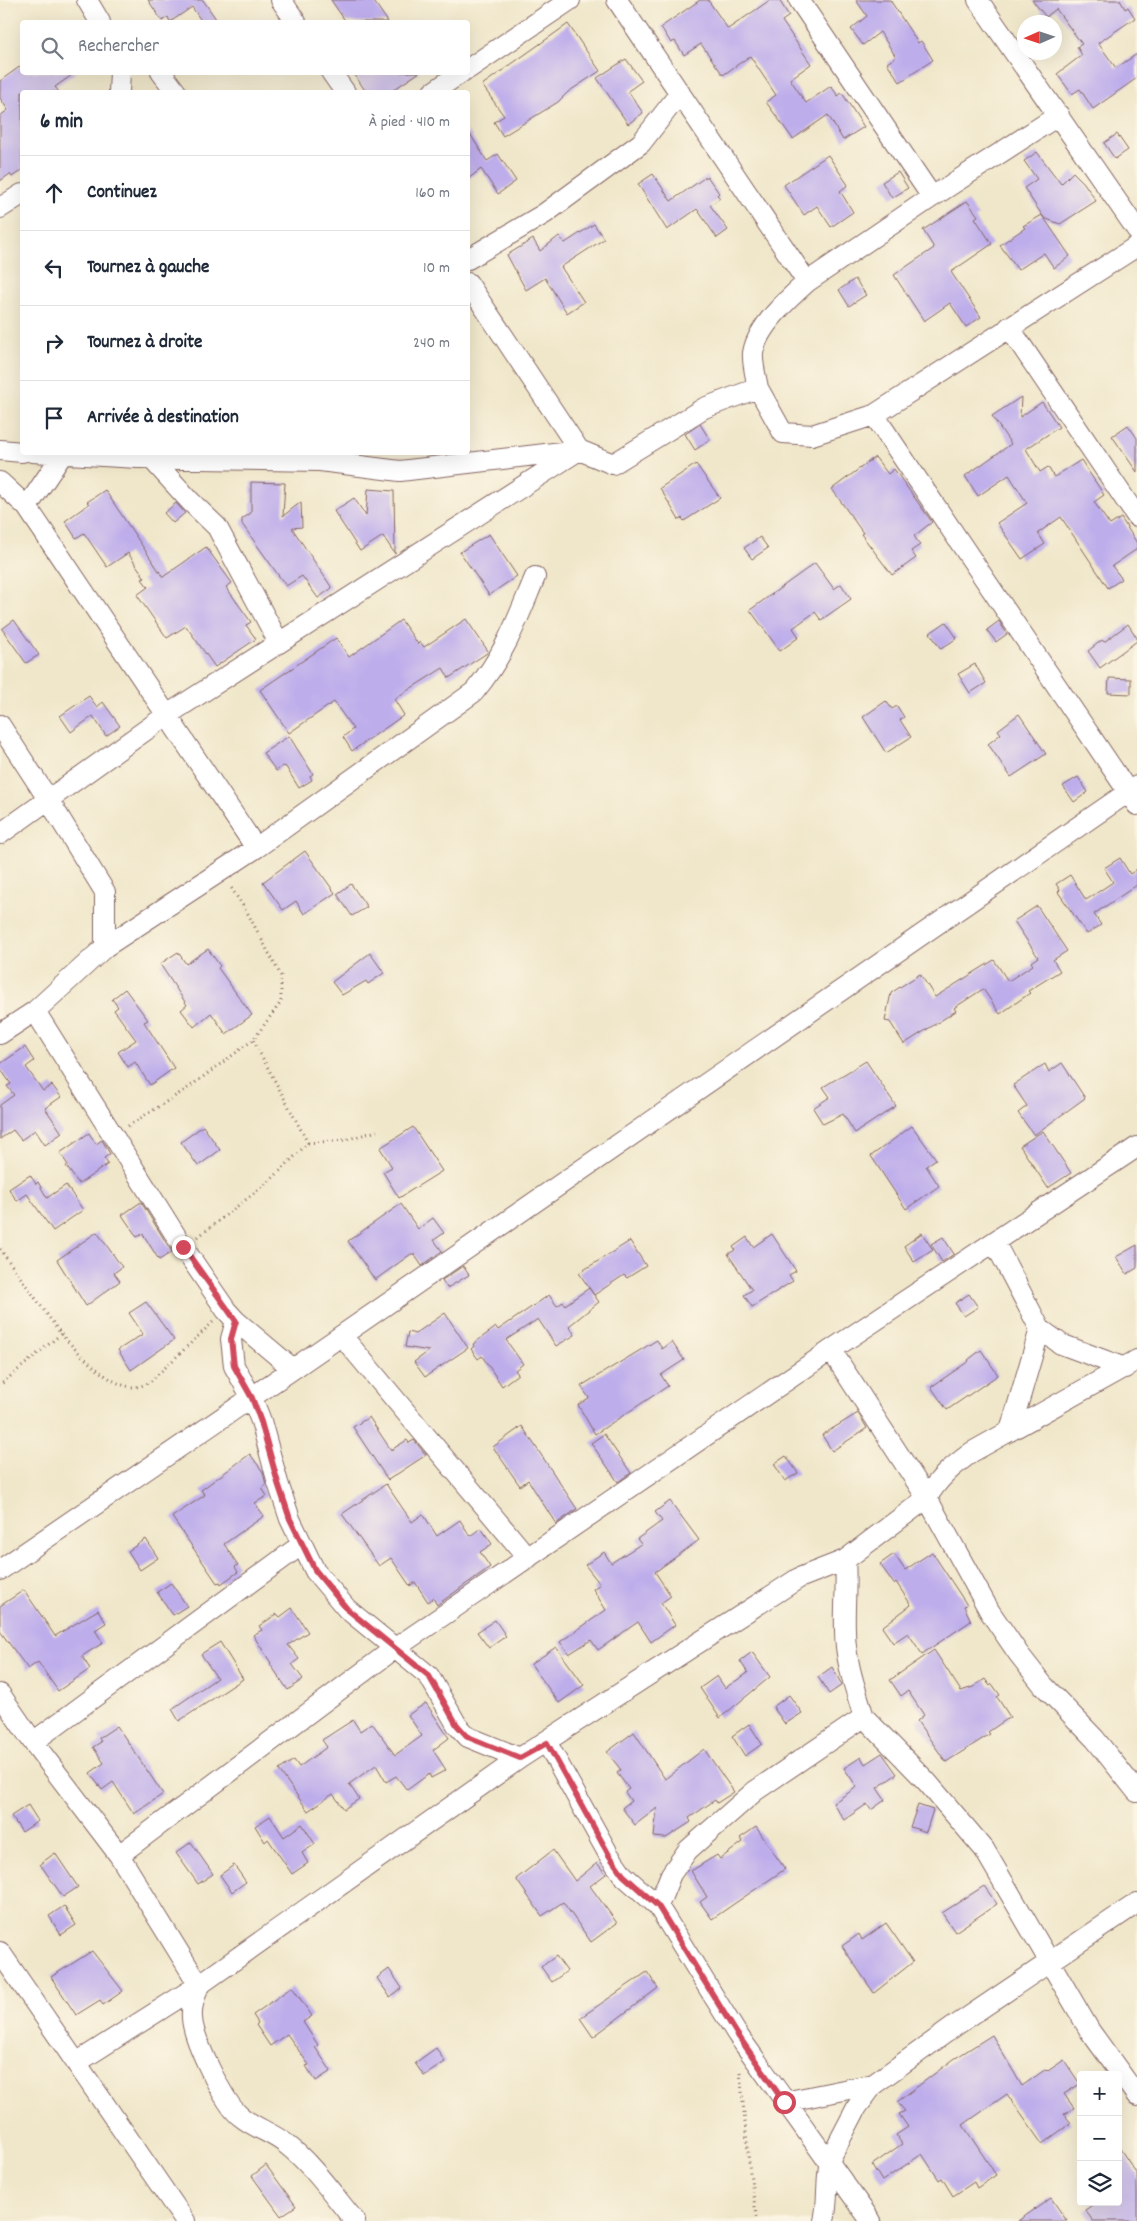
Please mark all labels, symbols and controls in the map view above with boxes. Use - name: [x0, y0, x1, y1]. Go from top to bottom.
- north arrow: [1017, 15, 1062, 60]
- search box: [20, 20, 470, 75]
- icon: search: [38, 34, 66, 62]
- text: Rechercher: [78, 34, 159, 61]
- text: 6 min: [40, 108, 83, 138]
- text: À pied · 410 m: [369, 111, 450, 134]
- icon: ahead: [40, 179, 68, 207]
- text: Continuez: [87, 180, 157, 207]
- text: 160 m: [415, 182, 450, 205]
- icon: left: [40, 254, 68, 282]
- text: Tournez à gauche: [87, 255, 209, 282]
- text: 10 m: [423, 257, 450, 280]
- icon: right: [40, 329, 68, 357]
- text: Tournez à droite: [87, 330, 202, 357]
- text: 240 m: [413, 332, 450, 355]
- icon: arrive: [40, 404, 68, 432]
- text: Arrivée à destination: [87, 405, 239, 432]
- route end: [172, 1236, 195, 1259]
- map controls: [1077, 2071, 1122, 2206]
- button: +: [1077, 2071, 1122, 2116]
- route start: [773, 2091, 796, 2114]
- button: −: [1077, 2116, 1122, 2161]
- button: layers: [1077, 2161, 1122, 2206]

